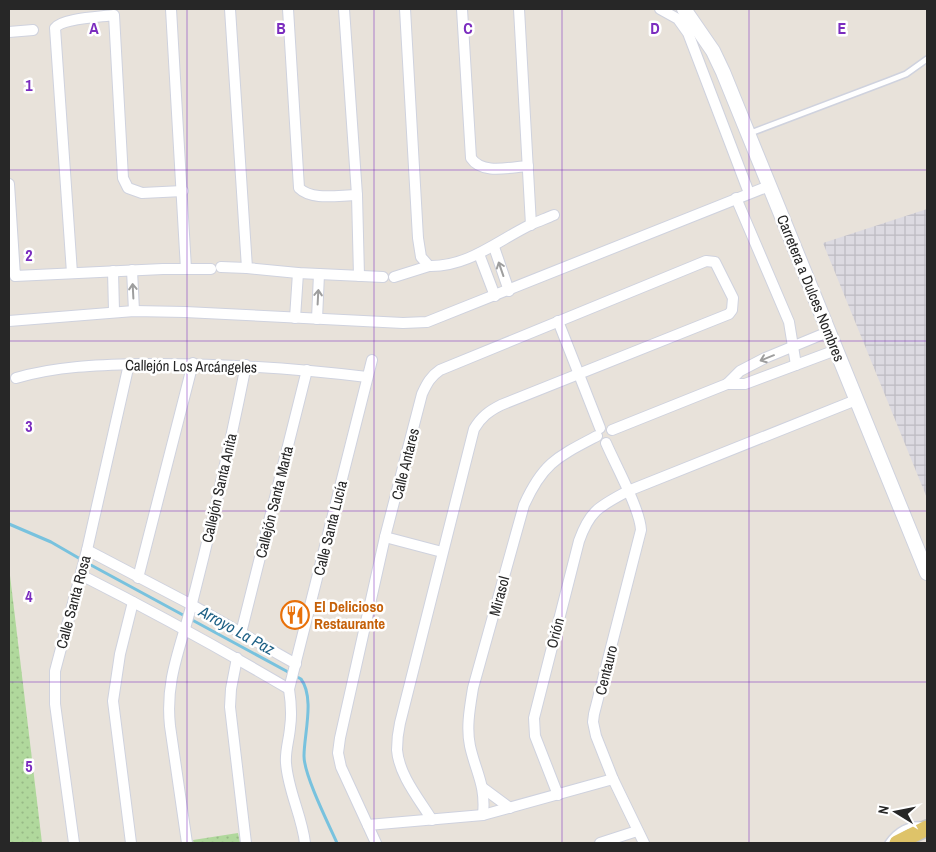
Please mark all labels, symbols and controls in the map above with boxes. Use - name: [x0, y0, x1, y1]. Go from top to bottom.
- text: A: [89, 17, 99, 39]
- text: B: [276, 17, 286, 39]
- text: C: [463, 17, 473, 39]
- text: D: [650, 17, 660, 39]
- text: E: [838, 17, 847, 39]
- text: 1: [25, 74, 33, 96]
- street label: Carretera a Dulces Nombres: [772, 212, 850, 364]
- text: 2: [25, 244, 33, 266]
- one-way arrow: [496, 262, 505, 277]
- one-way arrow: [128, 283, 137, 299]
- one-way arrow: [313, 289, 323, 305]
- one-way arrow: [760, 353, 775, 363]
- street label: Callejón Los Arcángeles: [125, 354, 257, 378]
- text: 3: [25, 415, 33, 437]
- street label: Calle Antares: [386, 426, 424, 502]
- street label: Callejón Santa Anita: [196, 431, 242, 545]
- street label: Callejón Santa Marta: [250, 444, 298, 560]
- street label: Calle Santa Lucía: [308, 478, 352, 578]
- street label: Calle Santa Rosa: [50, 553, 96, 651]
- street label: Mirasol: [484, 574, 514, 618]
- text: 4: [25, 585, 33, 607]
- place label: El Delicioso Restaurante: [314, 596, 385, 634]
- water label: Arroyo La Paz: [194, 600, 279, 660]
- restaurant icon: El Delicioso Restaurante: [280, 600, 310, 630]
- street label: Orión: [541, 616, 569, 650]
- street label: Centauro: [590, 643, 622, 697]
- text: 5: [25, 755, 33, 777]
- north arrow: [871, 787, 921, 837]
- text: N: [874, 804, 893, 815]

